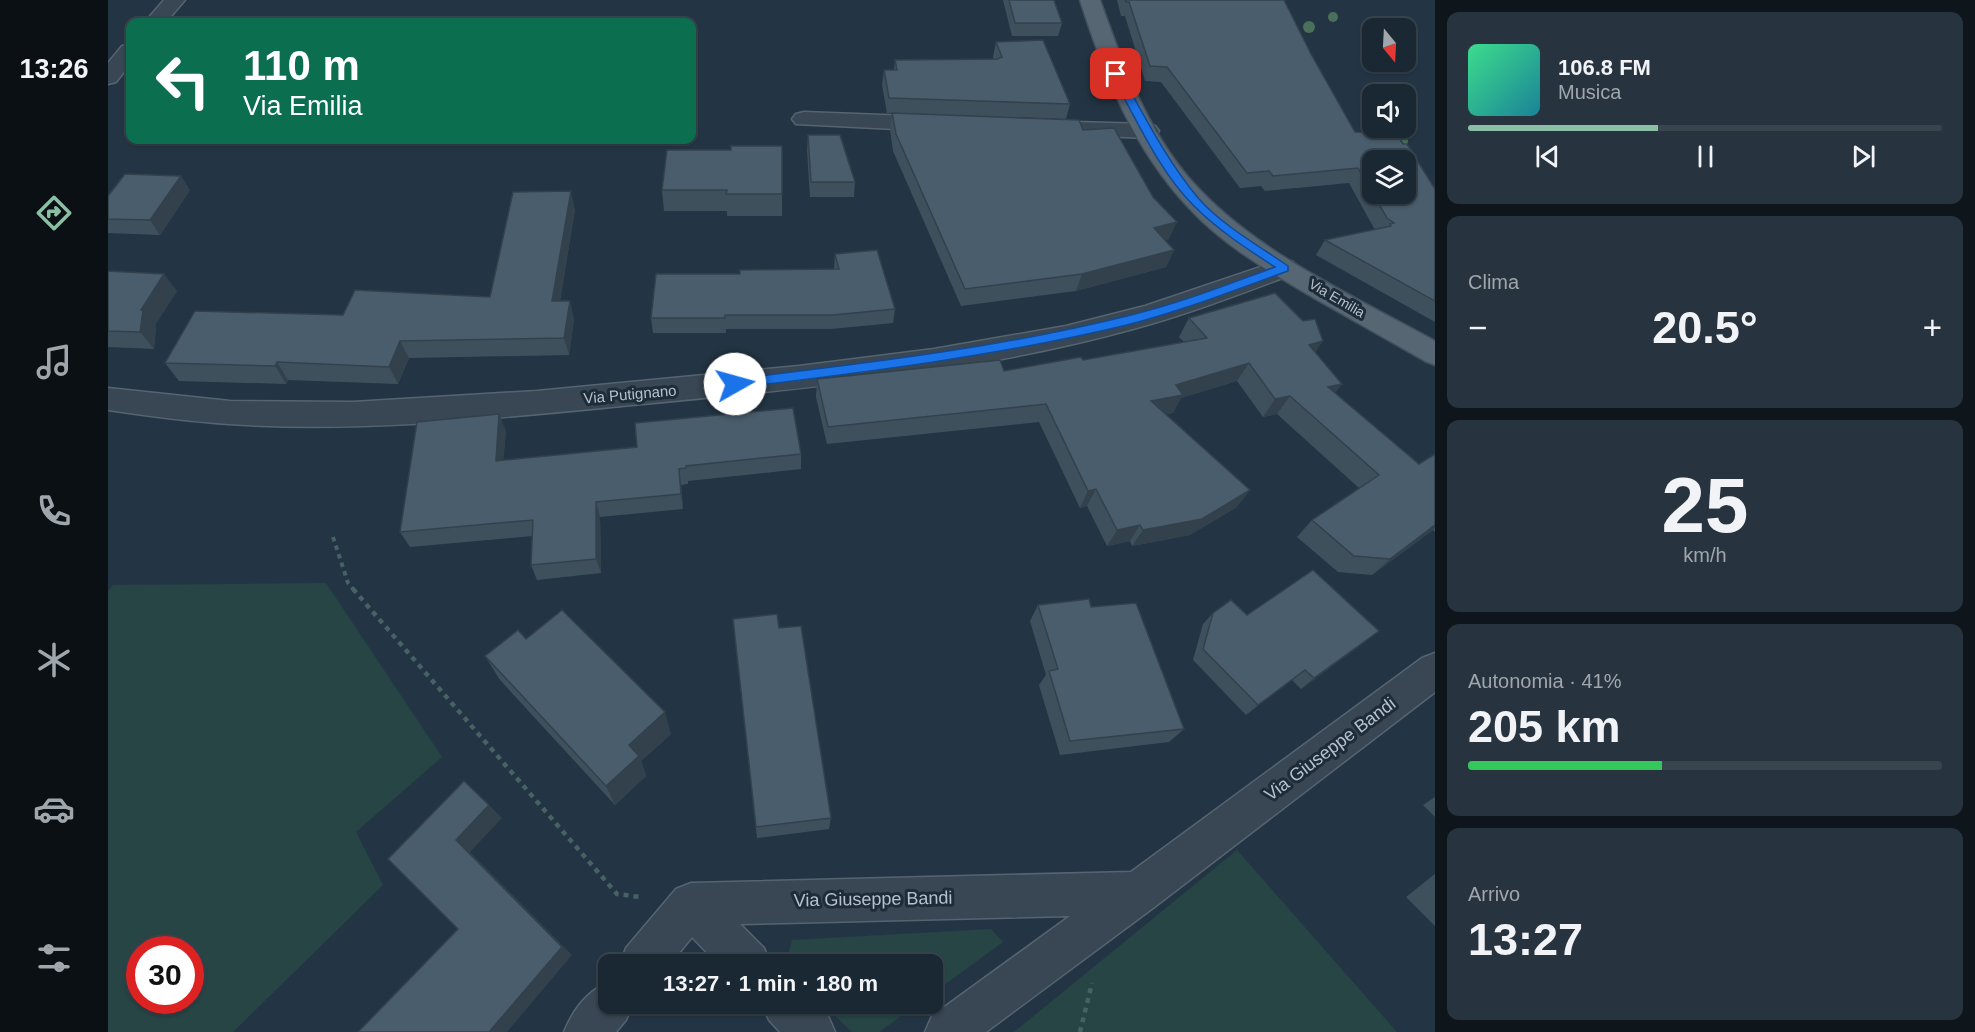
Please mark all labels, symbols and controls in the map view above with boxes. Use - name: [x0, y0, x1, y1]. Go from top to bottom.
- north arrow: [1362, 18, 1416, 72]
- map controls: [1362, 18, 1416, 204]
- icon: left: [144, 42, 222, 120]
- text: 110 m: [243, 42, 360, 89]
- pin: [1090, 48, 1141, 99]
- text: 13:26: [19, 54, 89, 84]
- text: 106.8 FM: [1558, 55, 1651, 80]
- icon: arrive: [1099, 57, 1132, 90]
- text: Musica: [1558, 81, 1621, 103]
- button: sound: [1362, 84, 1416, 138]
- text: Via Emilia: [243, 91, 363, 121]
- icon: previous: [1531, 140, 1564, 173]
- icon: pause: [1689, 140, 1722, 173]
- icon: next: [1847, 140, 1880, 173]
- button: layers: [1362, 150, 1416, 204]
- icon: directions: [33, 192, 75, 234]
- text: Clima: [1468, 271, 1519, 293]
- street label: Via Emilia: [1306, 276, 1368, 321]
- text: 20.5°: [1652, 302, 1758, 353]
- text: −: [1468, 309, 1487, 346]
- text: +: [1923, 309, 1942, 346]
- icon: music: [33, 341, 75, 383]
- position arrow: [703, 352, 767, 416]
- street label: Via Putignano: [583, 381, 677, 407]
- text: 25: [1662, 461, 1748, 549]
- icon: phone: [33, 490, 75, 532]
- text: km/h: [1683, 544, 1727, 566]
- icon: climate: [33, 639, 75, 681]
- text: Autonomia · 41%: [1468, 670, 1621, 692]
- street label: Via Giuseppe Bandi: [1261, 693, 1399, 805]
- text: 205 km: [1468, 701, 1621, 752]
- icon: car: [33, 788, 75, 830]
- text: Arrivo: [1468, 883, 1520, 905]
- street label: Via Giuseppe Bandi: [793, 888, 953, 910]
- text: 13:27: [1468, 914, 1583, 965]
- speed limit sign: 30: [126, 936, 204, 1014]
- icon: filters: [33, 937, 75, 979]
- text: 13:27 · 1 min · 180 m: [663, 971, 878, 996]

